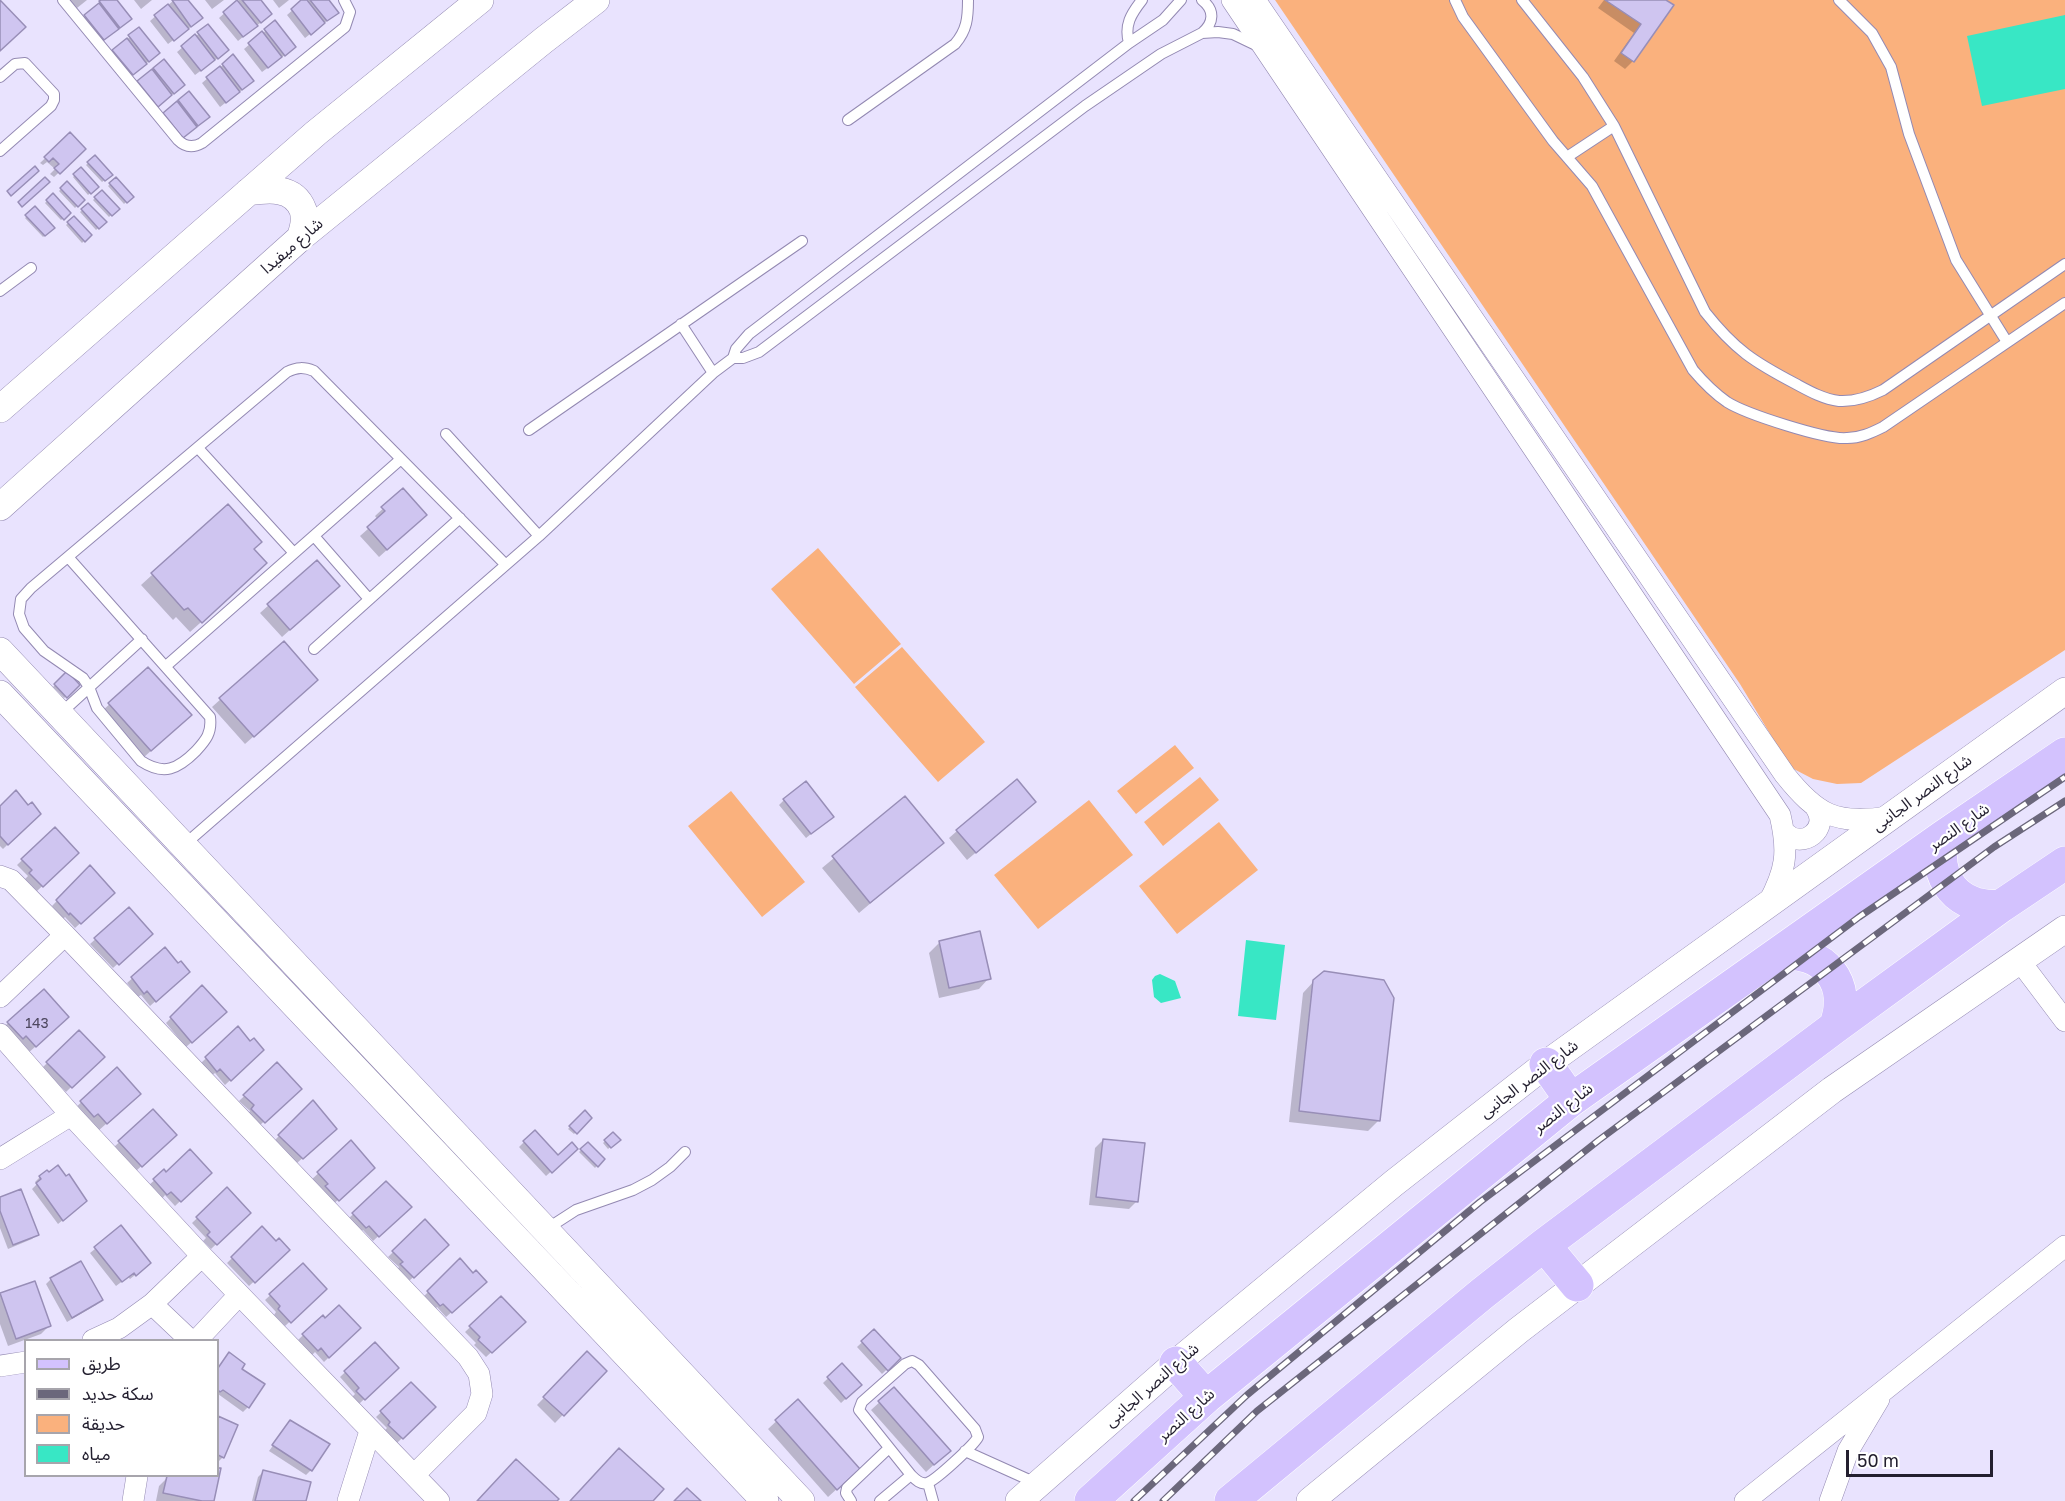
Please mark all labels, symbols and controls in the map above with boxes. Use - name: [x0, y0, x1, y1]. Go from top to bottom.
- street label: شارع ميفيدا: [257, 214, 327, 278]
- street label: شارع النصر الجانبى: [1868, 750, 1976, 836]
- street label: شارع النصر: [1925, 799, 1993, 855]
- house number: 143: [25, 1016, 49, 1032]
- street label: شارع النصر الجانبى: [1476, 1036, 1582, 1122]
- street label: شارع النصر: [1529, 1079, 1597, 1137]
- legend: [24, 1339, 219, 1477]
- street label: شارع النصر الجانبى: [1101, 1339, 1203, 1431]
- text: طريق: [82, 1352, 121, 1374]
- text: سكة حديد: [82, 1382, 154, 1404]
- street label: شارع النصر: [1154, 1384, 1218, 1446]
- text: حديقة: [82, 1412, 125, 1434]
- scale bar: [1849, 1438, 1996, 1476]
- text: مياه: [82, 1442, 111, 1464]
- text: 50 m: [1857, 1449, 1899, 1471]

